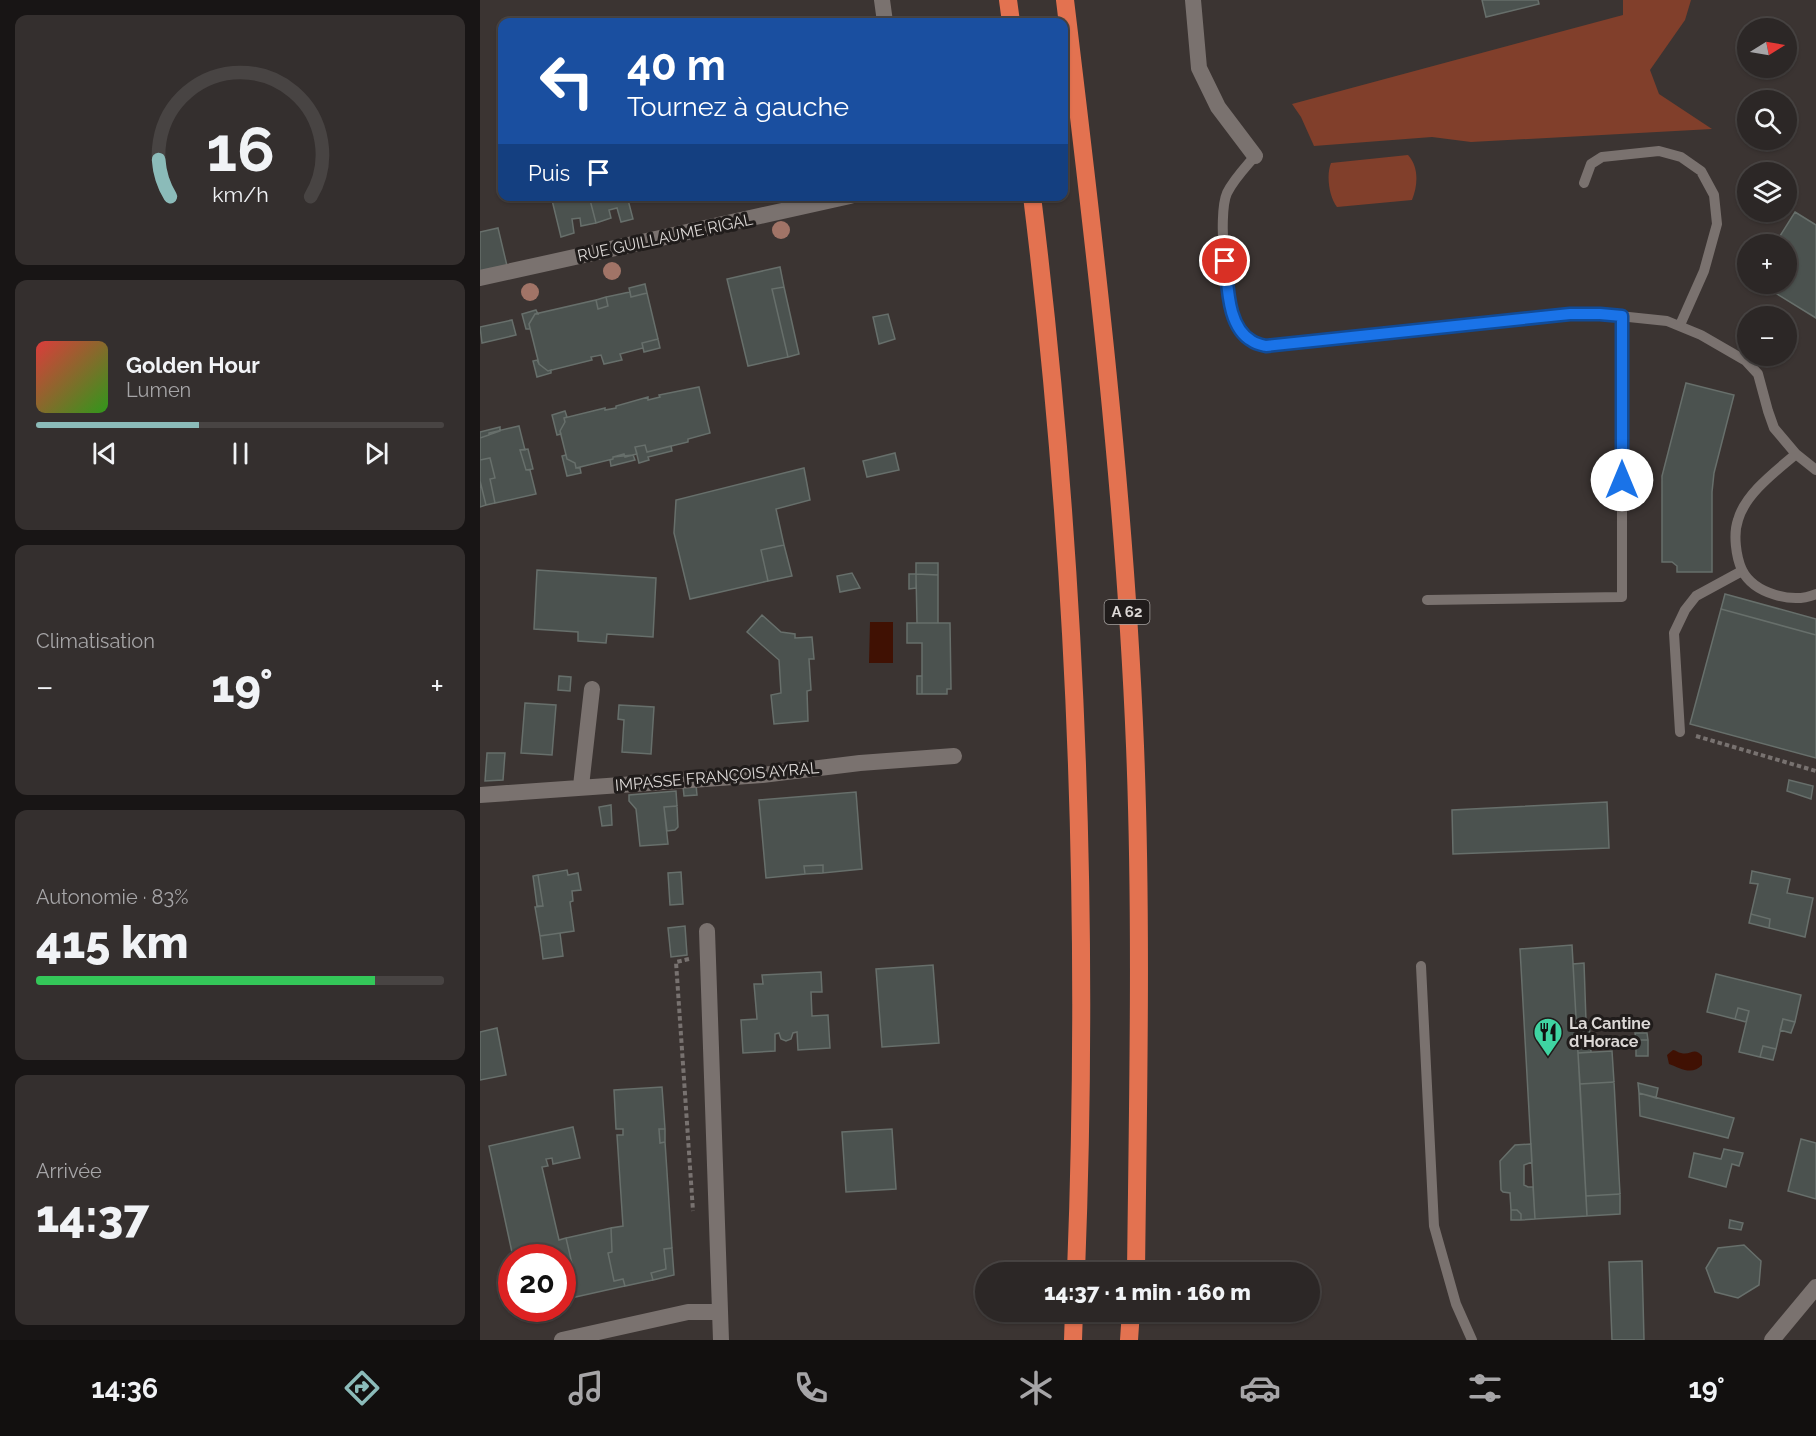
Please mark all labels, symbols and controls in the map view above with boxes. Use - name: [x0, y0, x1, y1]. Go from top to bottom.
- north arrow: [1737, 18, 1797, 78]
- map controls: [1737, 18, 1797, 366]
- text: 40 m: [627, 41, 726, 90]
- icon: left: [528, 42, 606, 120]
- button: search: [1737, 90, 1797, 150]
- text: Tournez à gauche: [627, 91, 849, 122]
- text: 16: [206, 112, 274, 186]
- icon: arrive: [582, 156, 615, 189]
- text: Puis: [528, 160, 570, 186]
- button: layers: [1737, 162, 1797, 222]
- text: km/h: [212, 182, 268, 207]
- street label: RUE GUILLAUME RIGAL: [576, 209, 755, 265]
- button: +: [1737, 234, 1797, 294]
- pin: [1199, 235, 1250, 286]
- icon: arrive: [1208, 244, 1241, 277]
- button: −: [1737, 306, 1797, 366]
- text: Golden Hour: [126, 352, 260, 378]
- text: Lumen: [126, 378, 191, 402]
- icon: previous: [88, 437, 121, 470]
- icon: pause: [224, 437, 257, 470]
- icon: next: [360, 437, 393, 470]
- position arrow: [1590, 448, 1654, 512]
- road number: A 62: [1104, 600, 1150, 624]
- text: Climatisation: [36, 629, 155, 653]
- text: 19°: [211, 660, 273, 713]
- text: −: [36, 667, 54, 706]
- text: +: [430, 667, 444, 706]
- street label: IMPASSE FRANÇOIS AYRAL: [614, 758, 820, 795]
- text: Autonomie · 83%: [36, 885, 188, 909]
- text: 415 km: [36, 916, 189, 969]
- place label: La Cantine d'Horace: [1569, 1014, 1651, 1051]
- restaurant icon: La Cantine d'Horace: [1532, 1016, 1564, 1058]
- text: Arrivée: [36, 1159, 102, 1183]
- text: 14:37: [36, 1190, 149, 1243]
- speed limit sign: 20: [498, 1244, 576, 1322]
- text: 14:37 · 1 min · 160 m: [1044, 1279, 1251, 1305]
- icon: directions: [341, 1367, 383, 1409]
- icon: music: [565, 1367, 607, 1409]
- icon: phone: [790, 1367, 832, 1409]
- icon: climate: [1015, 1367, 1057, 1409]
- icon: car: [1239, 1367, 1281, 1409]
- icon: filters: [1464, 1367, 1506, 1409]
- text: 14:36: [91, 1373, 158, 1404]
- text: 19°: [1688, 1373, 1725, 1404]

